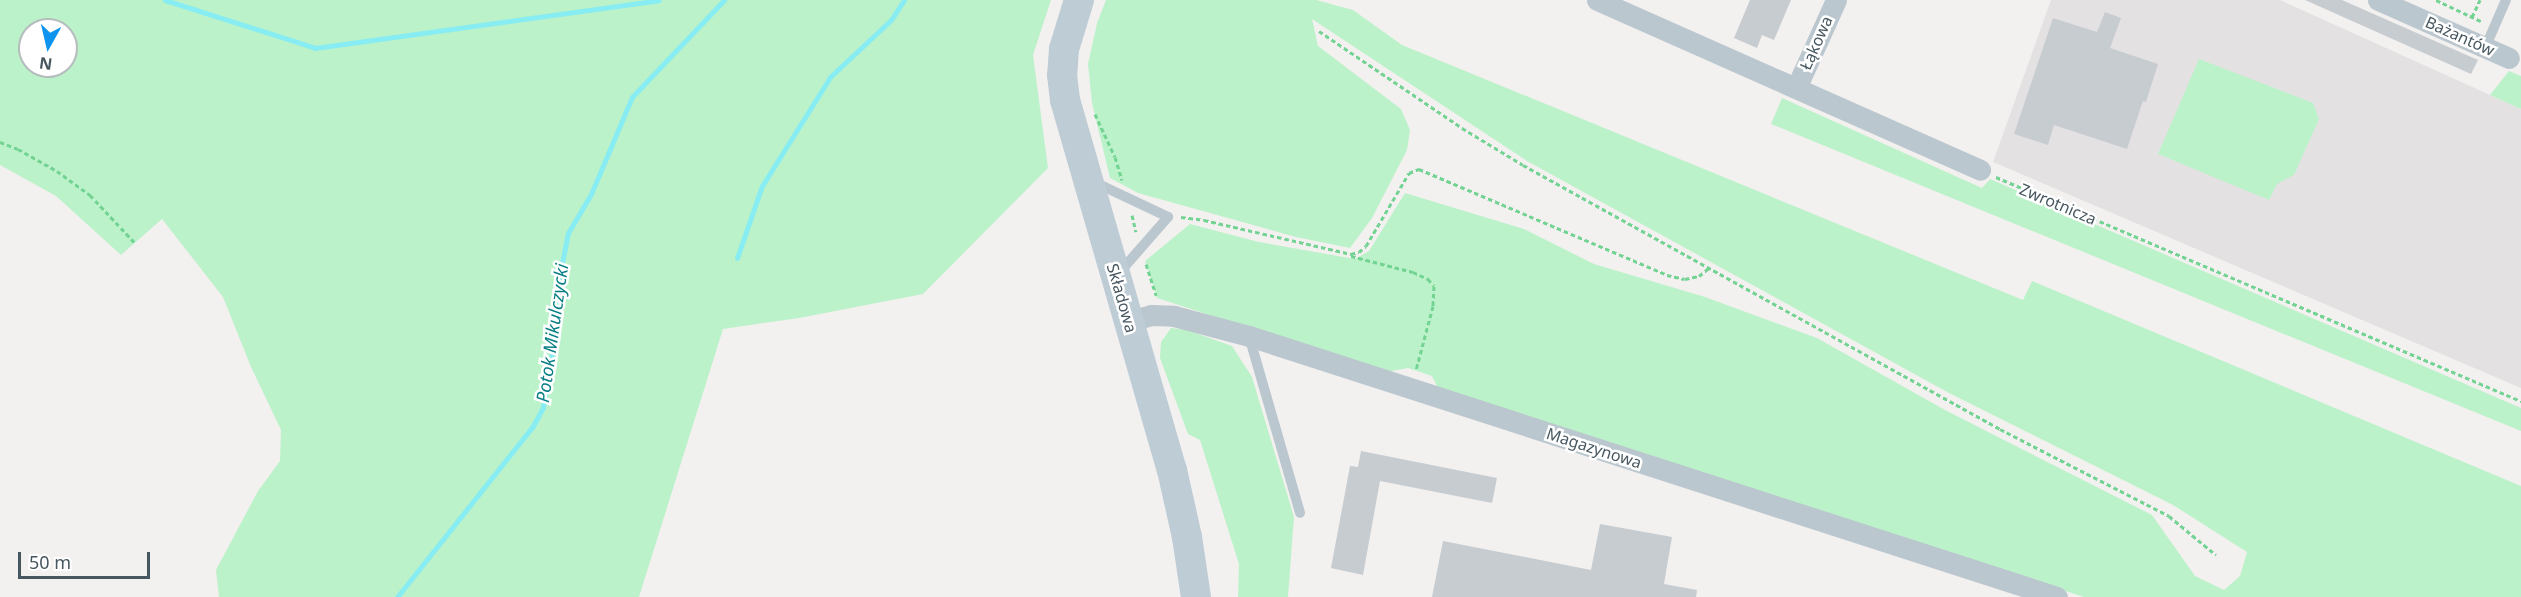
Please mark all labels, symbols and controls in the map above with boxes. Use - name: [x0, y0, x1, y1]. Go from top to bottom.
- street label: Bażantów: [2423, 12, 2497, 60]
- street label: Łąkowa: [1796, 13, 1836, 73]
- north arrow: [18, 18, 78, 78]
- text: N: [38, 52, 54, 76]
- street label: Zwrotnicza: [2017, 179, 2099, 229]
- street label: Składowa: [1103, 261, 1141, 335]
- water label: Potok Mikulczycki: [532, 262, 572, 404]
- street label: Magazynowa: [1544, 424, 1644, 472]
- scale bar: [21, 540, 153, 578]
- text: 50 m: [29, 550, 71, 574]

